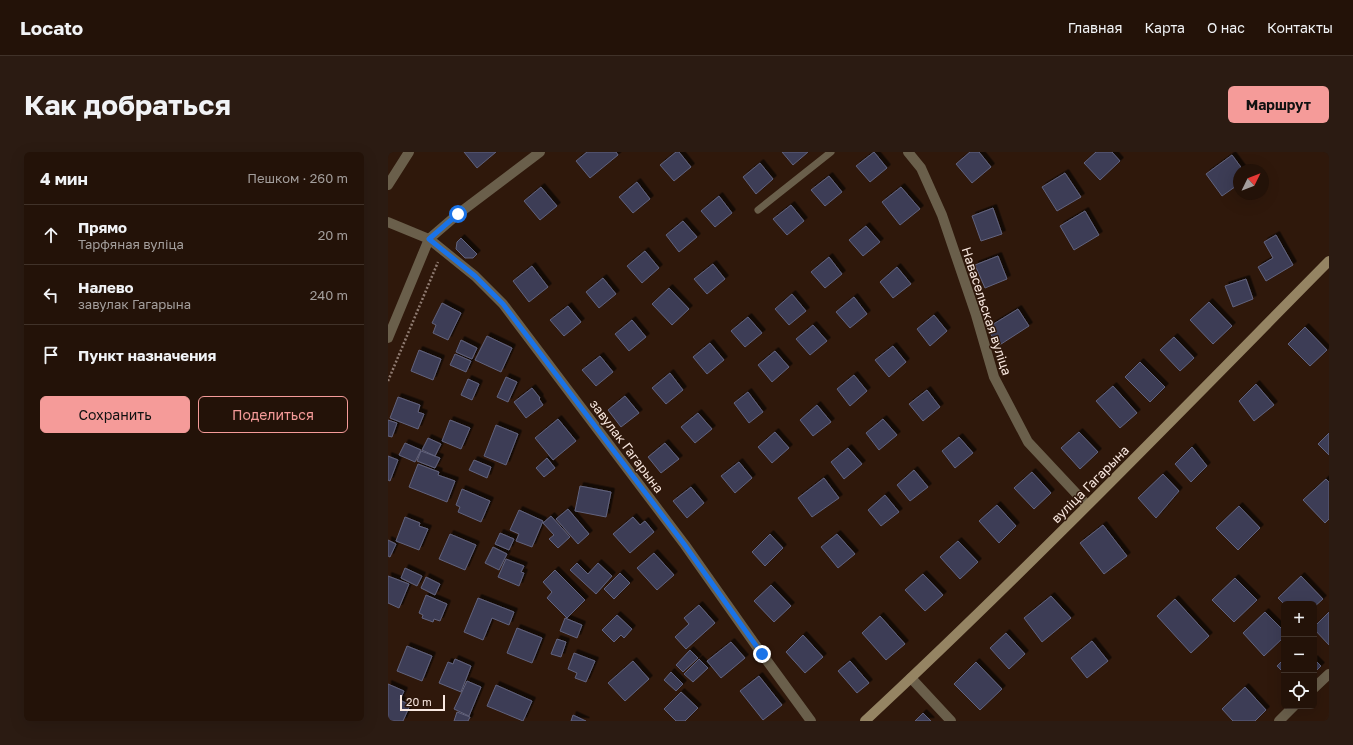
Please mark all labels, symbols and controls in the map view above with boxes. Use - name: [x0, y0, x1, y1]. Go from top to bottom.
- text: Locato: [20, 16, 83, 39]
- text: Главная: [1068, 19, 1122, 36]
- text: Карта: [1144, 19, 1185, 36]
- text: О нас: [1207, 19, 1245, 36]
- text: Контакты: [1267, 19, 1333, 36]
- button: Маршрут: [1228, 86, 1329, 123]
- text: Как добраться: [24, 88, 231, 121]
- north arrow: [1233, 164, 1269, 200]
- text: 4 мин: [40, 168, 88, 189]
- text: Пешком · 260 m: [247, 170, 348, 186]
- route start: [449, 205, 467, 223]
- text: Прямо: [78, 218, 127, 236]
- icon: ahead: [40, 224, 62, 246]
- text: 20 m: [318, 227, 348, 243]
- text: Тарфяная вуліца: [78, 236, 184, 252]
- street label: Навасельская вуліца: [959, 245, 1015, 377]
- text: Налево: [78, 278, 134, 296]
- icon: left: [40, 284, 62, 306]
- text: 240 m: [310, 287, 348, 303]
- text: завулак Гагарына: [78, 296, 191, 312]
- icon: arrive: [40, 344, 62, 366]
- text: Пункт назначения: [78, 346, 216, 364]
- button: Сохранить: [40, 396, 190, 433]
- button: Поделиться: [198, 396, 348, 433]
- street label: завулак Гагарына: [587, 396, 667, 496]
- street label: вуліца Гагарына: [1048, 442, 1132, 526]
- map controls: [1281, 601, 1317, 709]
- button: +: [1281, 601, 1317, 637]
- button: −: [1281, 637, 1317, 673]
- route end: [753, 645, 771, 663]
- button: locate: [1281, 673, 1317, 709]
- scale bar: [400, 693, 445, 712]
- text: 20 m: [406, 695, 432, 708]

